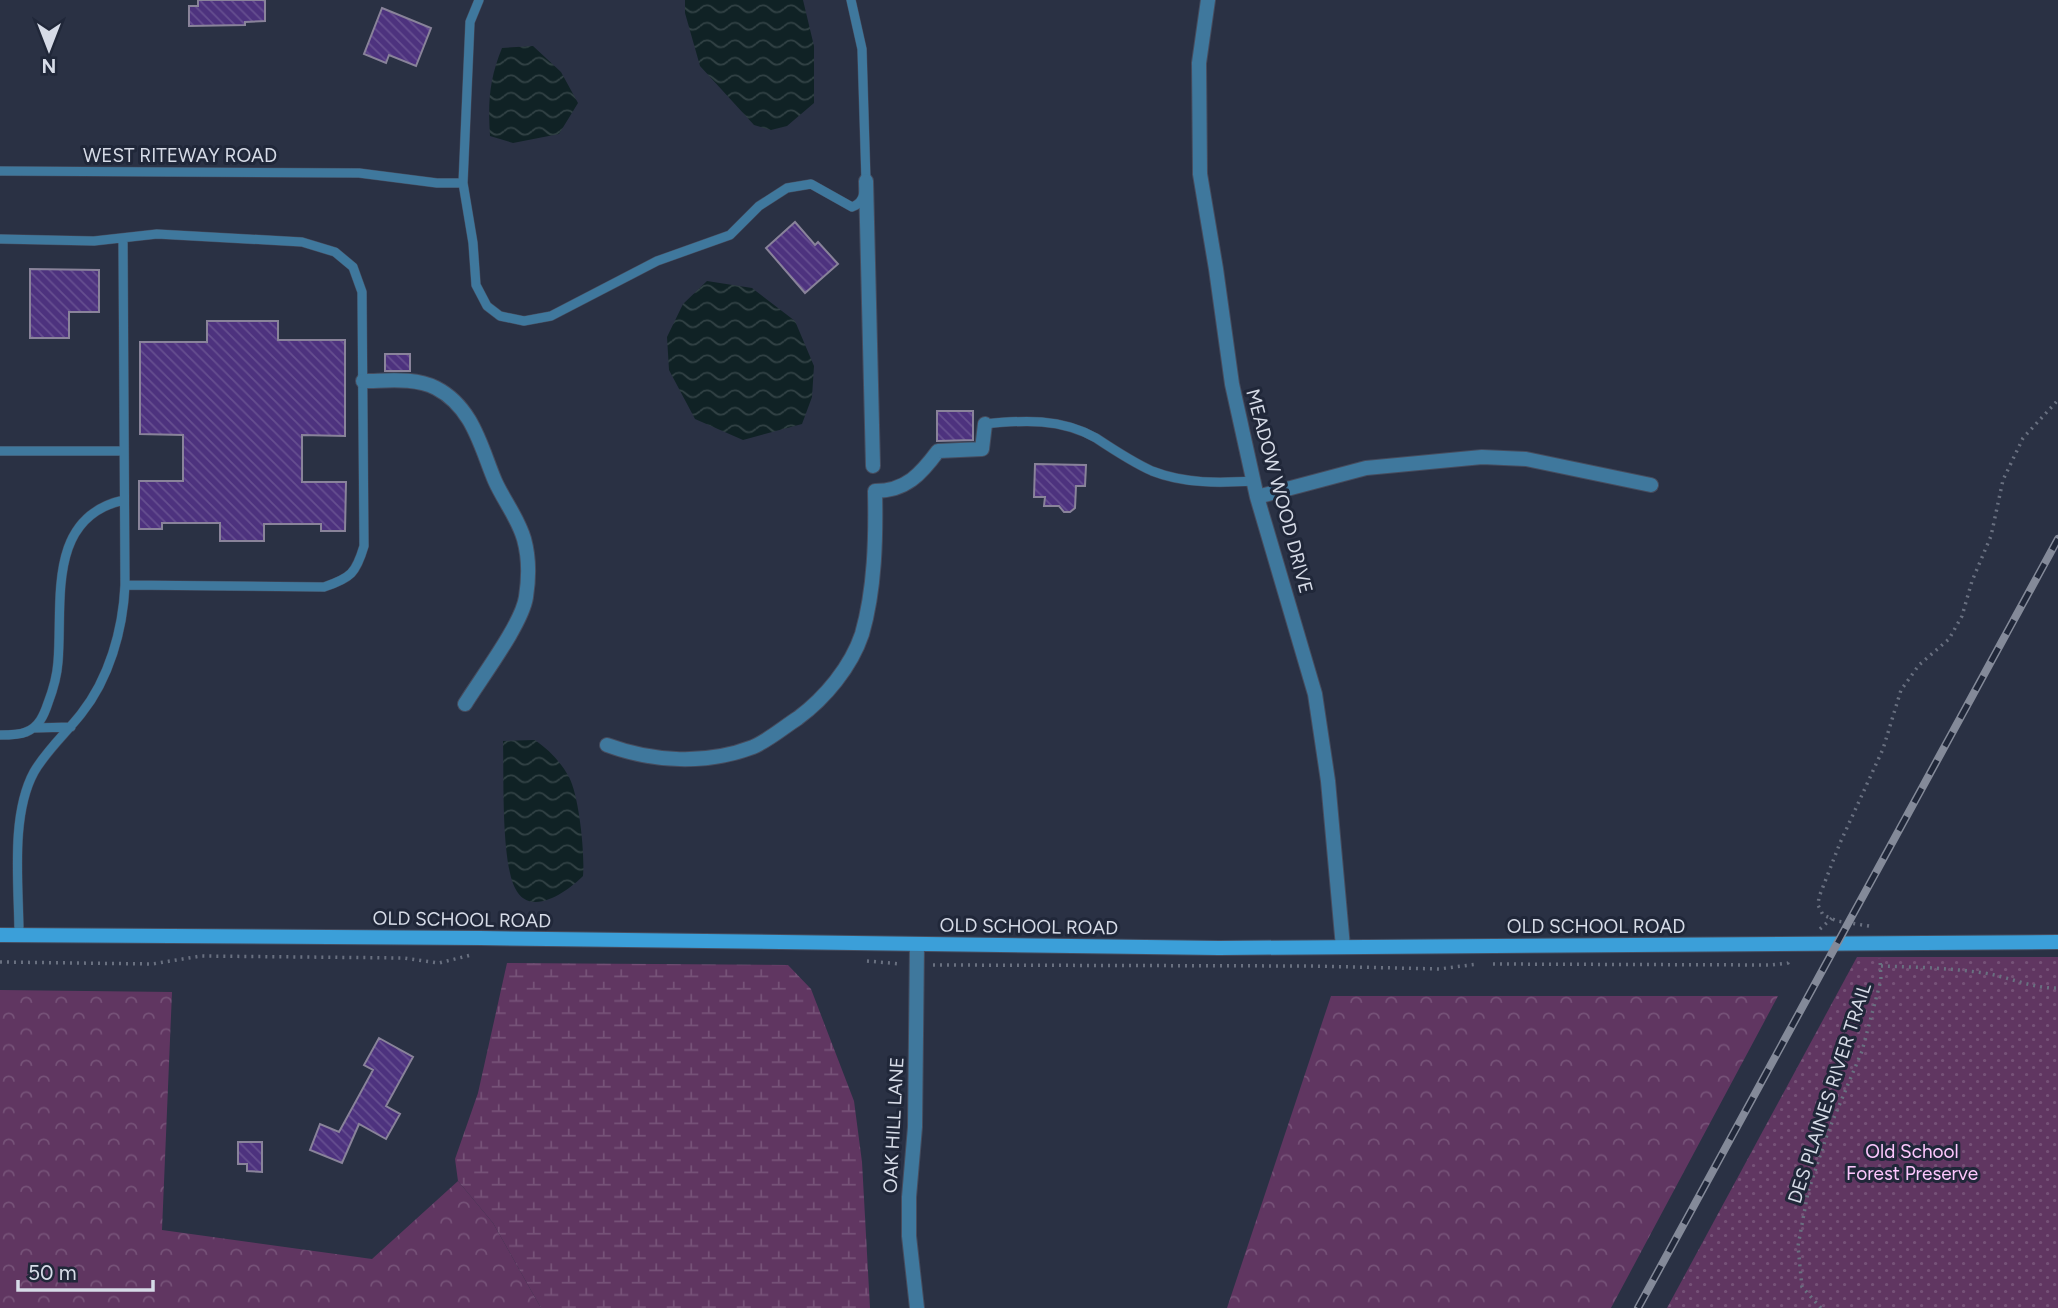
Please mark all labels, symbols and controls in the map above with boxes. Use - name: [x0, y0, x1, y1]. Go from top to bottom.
- north arrow: [14, 14, 84, 84]
- text: N: [42, 54, 56, 77]
- street label: WEST RITEWAY ROAD: [83, 144, 277, 167]
- street label: MEADOW WOOD DRIVE: [1241, 386, 1318, 596]
- street label: OLD SCHOOL ROAD: [372, 906, 552, 933]
- street label: OLD SCHOOL ROAD: [939, 913, 1119, 940]
- street label: OLD SCHOOL ROAD: [1507, 915, 1685, 938]
- street label: DES PLAINES RIVER TRAIL: [1783, 980, 1876, 1206]
- street label: OAK HILL LANE: [878, 1056, 909, 1194]
- park label: Old School Forest Preserve: [1846, 1140, 1978, 1185]
- scale bar: [18, 1248, 152, 1292]
- text: 50 m: [28, 1260, 77, 1285]

